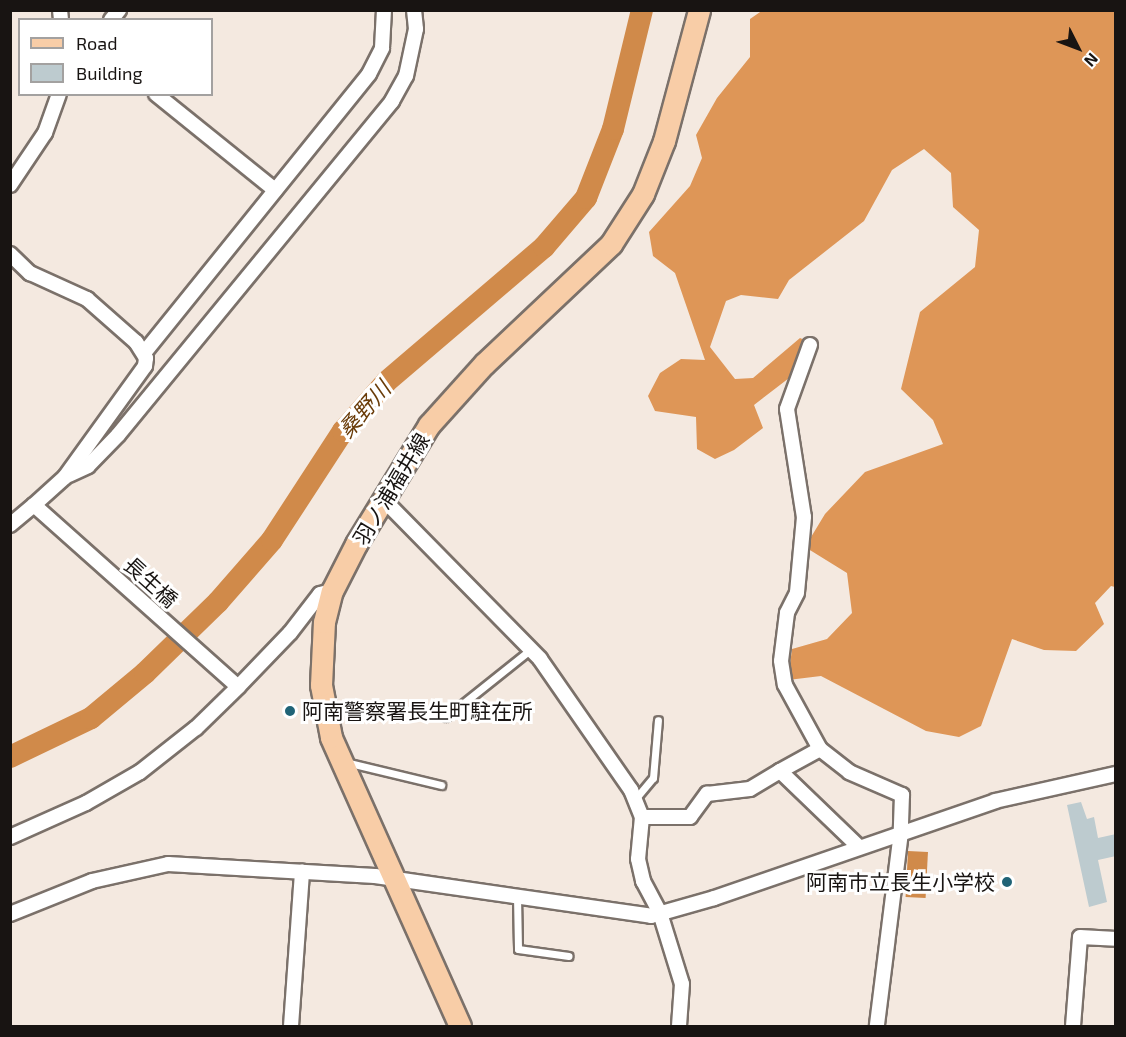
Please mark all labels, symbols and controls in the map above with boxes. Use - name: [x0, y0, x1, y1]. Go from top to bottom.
- legend: [18, 18, 213, 96]
- north arrow: [1048, 18, 1108, 78]
- text: Road: [76, 32, 117, 54]
- text: N: [1081, 50, 1103, 71]
- text: Building: [76, 62, 143, 84]
- water label: 桑野川: [332, 375, 396, 443]
- street label: 羽ノ浦福井線: [348, 429, 434, 549]
- street label: 長生橋: [119, 552, 183, 612]
- place label: 阿南警察署長生町駐在所: [302, 698, 533, 724]
- marker: 阿南警察署長生町駐在所: [283, 704, 297, 718]
- place label: 阿南市立長生小学校: [806, 869, 995, 895]
- marker: 阿南市立長生小学校: [1000, 875, 1014, 889]

